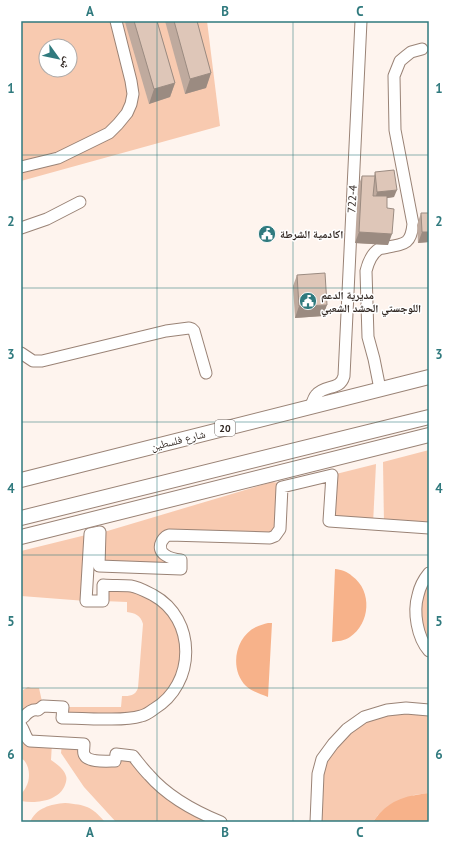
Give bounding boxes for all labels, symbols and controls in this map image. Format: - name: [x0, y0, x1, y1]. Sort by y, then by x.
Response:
- text: A: [86, 3, 94, 20]
- text: B: [221, 3, 229, 20]
- text: C: [356, 3, 364, 20]
- north arrow: [38, 38, 78, 78]
- text: ش: [56, 54, 75, 72]
- text: 1: [7, 80, 15, 97]
- text: 1: [435, 80, 443, 97]
- street label: 722-4: [344, 185, 360, 213]
- text: 2: [7, 213, 15, 230]
- text: 2: [435, 213, 443, 230]
- public building icon: اكادمية الشرطة: [257, 224, 277, 244]
- place label: اكادمية الشرطة: [280, 227, 343, 241]
- place label: مديرية الدعم اللوجستي الحشد الشعبي: [321, 288, 421, 317]
- public building icon: مديرية الدعم اللوجستي الحشد الشعبي: [298, 291, 318, 311]
- text: 3: [7, 346, 15, 363]
- text: 3: [435, 346, 443, 363]
- road number: 20: [215, 420, 235, 436]
- street label: شارع فلسطين: [149, 426, 207, 454]
- text: 4: [7, 480, 15, 497]
- text: 4: [435, 480, 443, 497]
- text: 5: [7, 613, 15, 630]
- text: 5: [435, 613, 443, 630]
- text: 6: [7, 746, 15, 763]
- text: 6: [435, 746, 443, 763]
- text: A: [86, 824, 94, 841]
- text: B: [221, 824, 229, 841]
- text: C: [356, 824, 364, 841]

